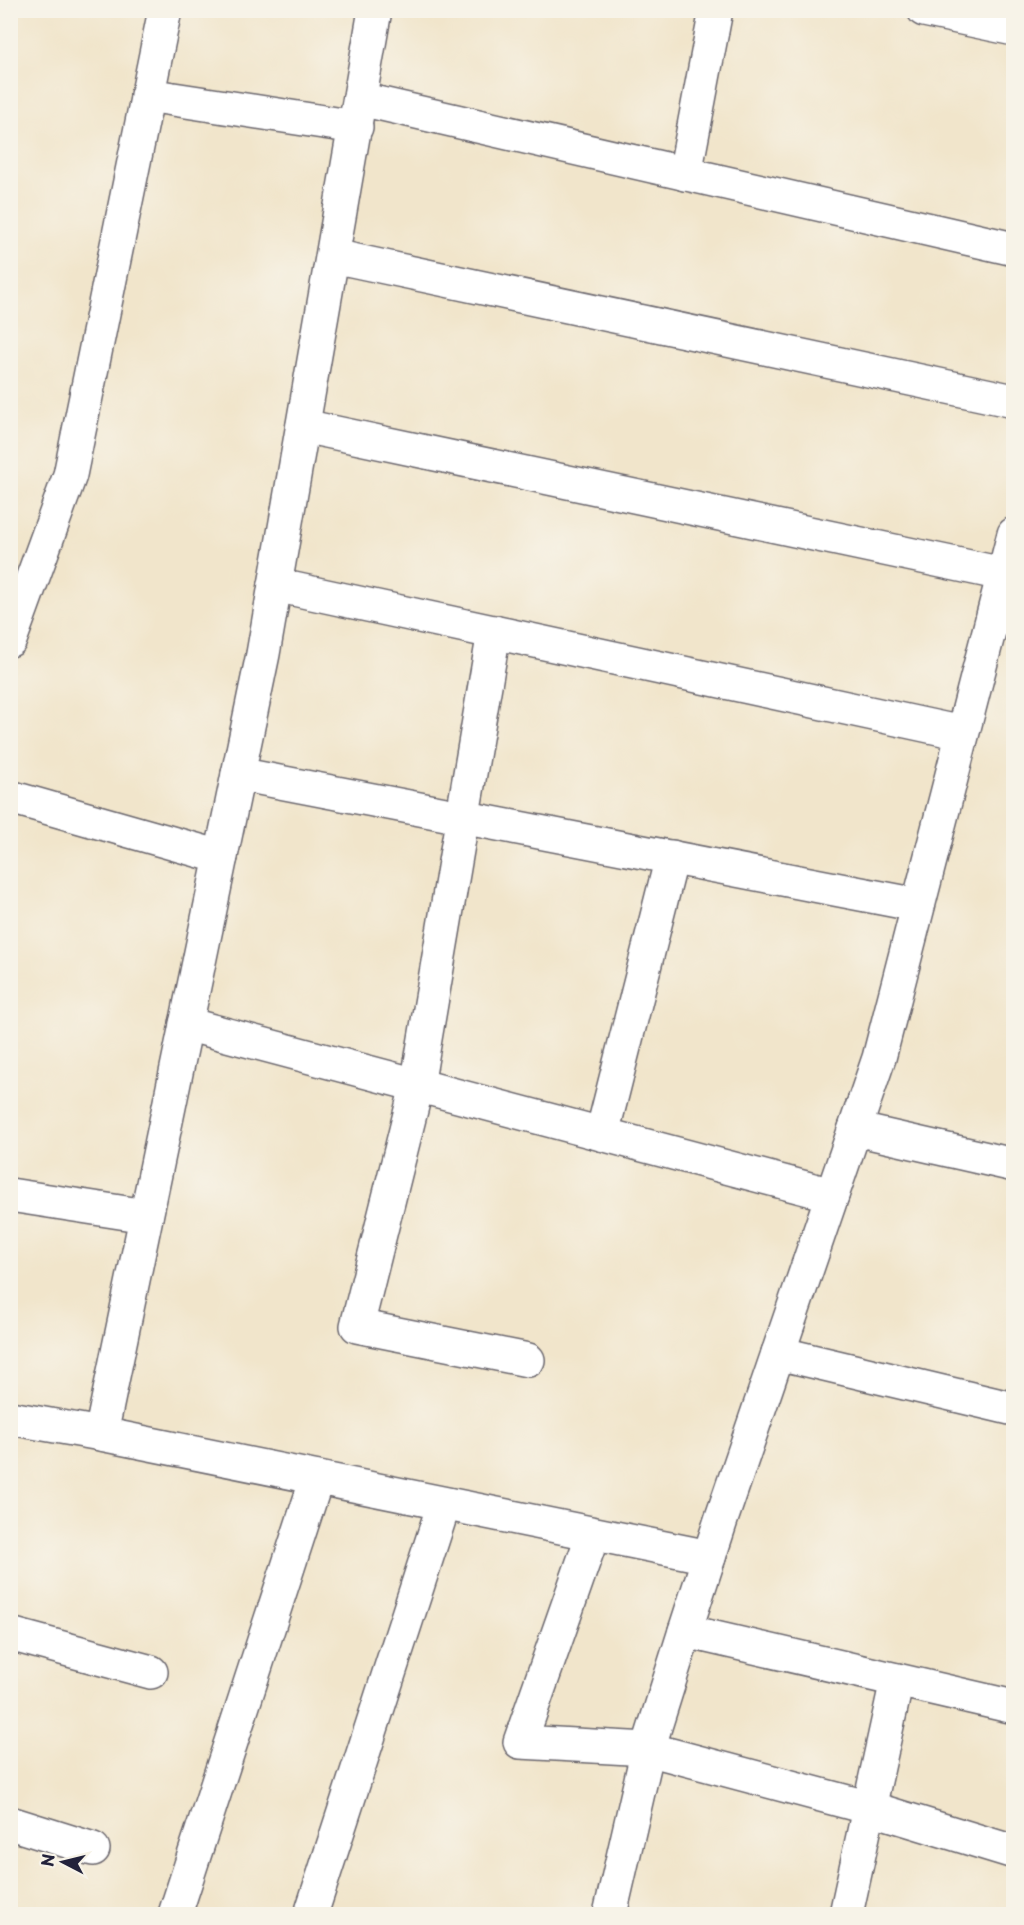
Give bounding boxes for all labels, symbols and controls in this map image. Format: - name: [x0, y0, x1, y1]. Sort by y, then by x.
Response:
- north arrow: [33, 1832, 93, 1892]
- text: N: [34, 1852, 60, 1868]

